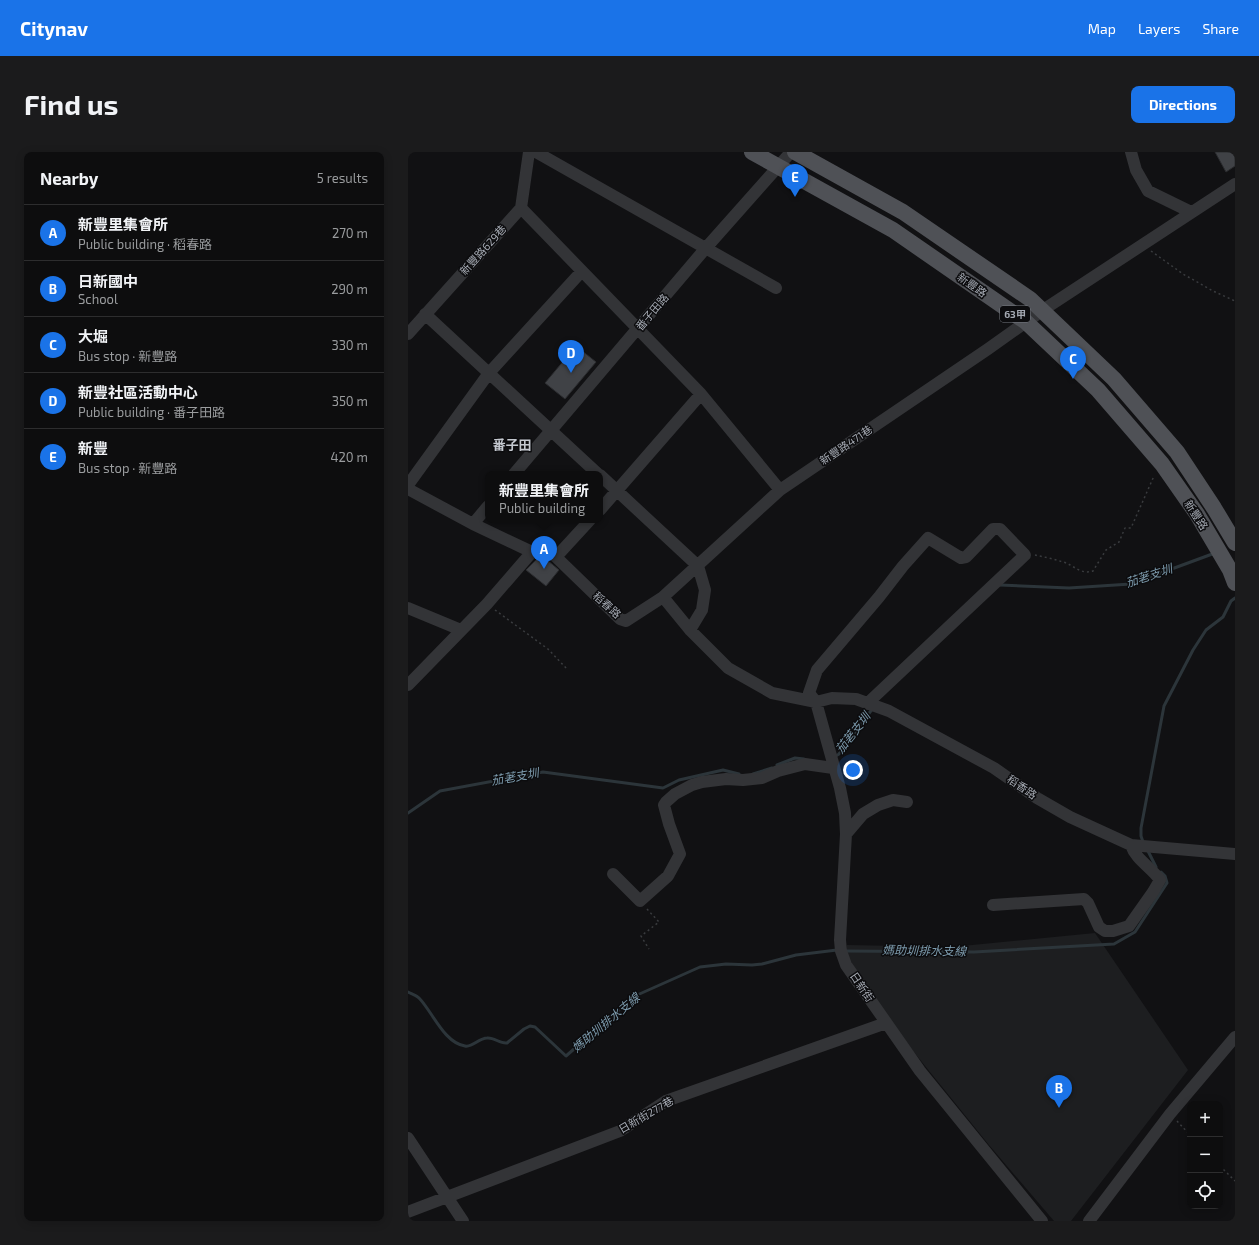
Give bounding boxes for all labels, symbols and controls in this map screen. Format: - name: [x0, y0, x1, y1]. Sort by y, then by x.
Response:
- text: Citynav: [20, 17, 88, 40]
- text: Map: [1088, 20, 1116, 37]
- text: Layers: [1138, 20, 1180, 37]
- text: Share: [1202, 20, 1239, 37]
- button: Directions: [1131, 86, 1235, 123]
- text: Find us: [24, 87, 118, 121]
- pin: E: [782, 164, 808, 197]
- text: Nearby: [40, 168, 98, 188]
- text: 5 results: [317, 170, 368, 186]
- text: 新豐里集會所: [78, 215, 168, 233]
- street label: 新豐路629巷: [457, 222, 508, 277]
- text: A: [49, 225, 57, 241]
- text: 270 m: [332, 225, 368, 241]
- text: Public building · 稻春路: [78, 236, 212, 252]
- street label: 新豐路: [955, 270, 990, 299]
- text: 日新國中: [78, 272, 138, 290]
- text: B: [49, 281, 57, 297]
- text: 290 m: [331, 281, 368, 297]
- text: School: [78, 291, 118, 307]
- street label: 番子田路: [632, 291, 671, 333]
- road number: 63甲: [1000, 306, 1030, 322]
- text: 大堀: [78, 327, 108, 345]
- text: C: [49, 337, 57, 353]
- text: 330 m: [331, 337, 368, 353]
- pin: D: [558, 340, 584, 373]
- pin: C: [1060, 346, 1086, 379]
- text: Bus stop · 新豐路: [78, 348, 177, 364]
- text: 新豐社區活動中心: [78, 383, 198, 401]
- text: D: [49, 393, 57, 409]
- text: 350 m: [332, 393, 368, 409]
- text: Public building · 番子田路: [78, 404, 225, 420]
- street label: 新豐路471巷: [817, 422, 875, 467]
- district label: 番子田: [492, 437, 532, 453]
- text: 新豐: [78, 439, 108, 457]
- text: E: [49, 449, 57, 465]
- text: 420 m: [331, 449, 368, 465]
- text: Bus stop · 新豐路: [78, 460, 177, 476]
- popup: [485, 471, 603, 523]
- text: 新豐里集會所: [499, 481, 589, 499]
- street label: 新豐路: [1182, 497, 1211, 532]
- text: Public building: [499, 500, 585, 516]
- pin: A: [531, 536, 557, 569]
- water label: 茄荖支圳: [1124, 560, 1176, 589]
- street label: 稻春路: [591, 589, 624, 620]
- water label: 茄荖支圳: [832, 708, 874, 756]
- your location: [843, 760, 863, 780]
- water label: 茄荖支圳: [490, 765, 542, 787]
- street label: 稻香路: [1005, 772, 1040, 801]
- water label: 媽助圳排水支線: [882, 942, 968, 958]
- street label: 日新街: [848, 969, 877, 1004]
- water label: 媽助圳排水支線: [569, 989, 644, 1055]
- pin: B: [1046, 1075, 1072, 1108]
- street label: 日新街277巷: [616, 1094, 676, 1136]
- map controls: [1187, 1101, 1223, 1209]
- button: +: [1187, 1101, 1223, 1137]
- button: −: [1187, 1137, 1223, 1173]
- button: locate: [1187, 1173, 1223, 1209]

